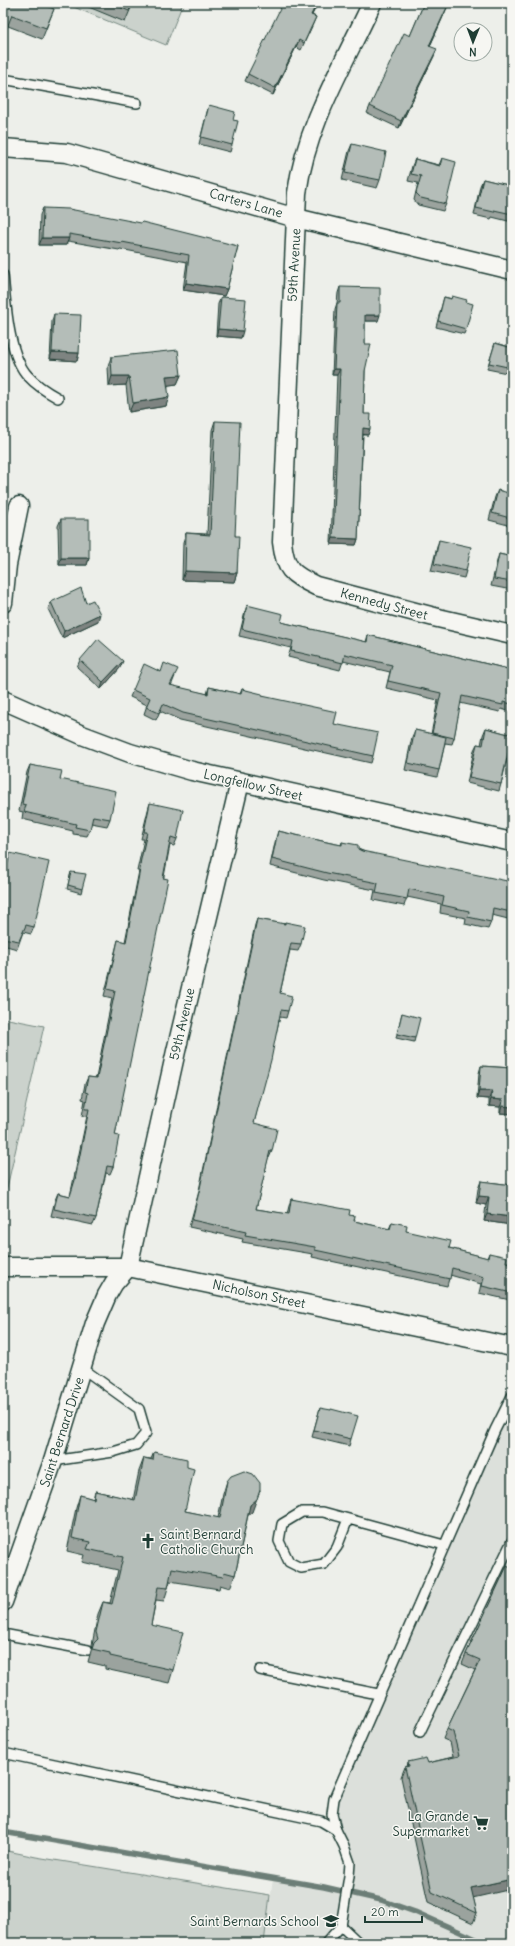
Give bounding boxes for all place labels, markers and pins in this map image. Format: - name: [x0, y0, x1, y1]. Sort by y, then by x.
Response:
- place label: Saint Bernard Catholic Church: [160, 1526, 254, 1558]
- church icon: Saint Bernard Catholic Church: [139, 1532, 157, 1550]
- place label: La Grande Supermarket: [392, 1808, 470, 1840]
- supermarket icon: La Grande Supermarket: [472, 1814, 490, 1832]
- school or university icon: Saint Bernards School: [322, 1912, 340, 1930]
- place label: Saint Bernards School: [190, 1913, 319, 1930]

